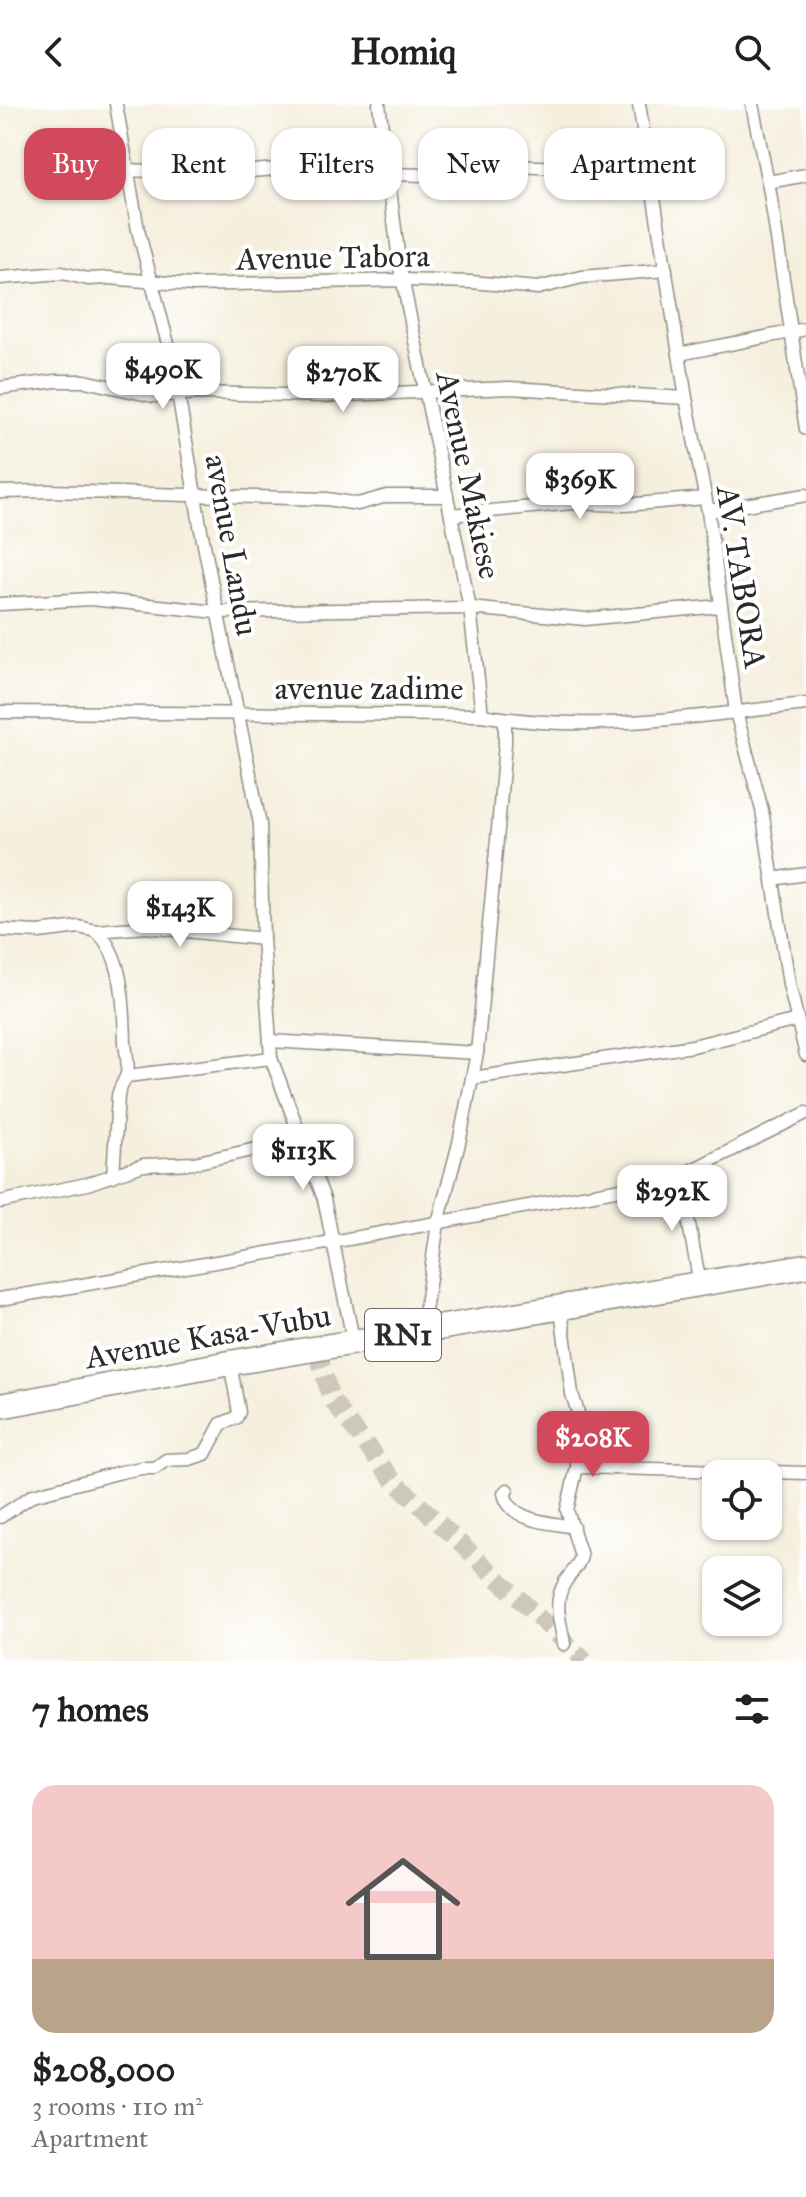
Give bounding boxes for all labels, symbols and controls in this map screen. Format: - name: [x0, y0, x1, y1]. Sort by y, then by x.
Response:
- icon: back: [32, 30, 76, 74]
- text: Homiq: [350, 30, 456, 74]
- icon: search: [730, 30, 774, 74]
- chip: Buy: [24, 128, 126, 200]
- chip: Rent: [142, 128, 255, 200]
- chip: Filters: [271, 128, 402, 200]
- chip: New: [418, 128, 528, 200]
- chip: Apartment: [544, 128, 725, 200]
- street label: Avenue Tabora: [234, 236, 431, 279]
- pin: $490K: [107, 343, 219, 411]
- pin: $270K: [287, 346, 399, 414]
- text: $490K: [124, 353, 202, 385]
- text: $270K: [305, 356, 381, 388]
- street label: Avenue Makiese: [427, 366, 510, 583]
- street label: avenue Landu: [196, 451, 267, 639]
- pin: $369K: [524, 453, 636, 521]
- text: $369K: [544, 463, 616, 495]
- street label: AV. TABORA: [707, 481, 775, 672]
- street label: avenue zadime: [274, 669, 464, 708]
- pin: $143K: [124, 881, 236, 949]
- text: $143K: [145, 891, 215, 923]
- pin: $113K: [247, 1124, 359, 1192]
- text: $113K: [271, 1134, 336, 1166]
- pin: $292K: [616, 1165, 728, 1233]
- text: $292K: [635, 1175, 709, 1207]
- street label: Avenue Kasa-Vubu: [80, 1296, 334, 1378]
- road number: RN1: [365, 1309, 441, 1361]
- pin: $208K: [537, 1411, 649, 1479]
- text: $208K: [555, 1421, 631, 1453]
- map controls: [702, 1460, 782, 1636]
- button: locate: [702, 1460, 782, 1540]
- button: layers: [702, 1556, 782, 1636]
- icon: filters: [730, 1687, 774, 1731]
- text: 7 homes: [32, 1689, 149, 1730]
- icon: home: [331, 1837, 475, 1981]
- text: $208,000: [32, 2049, 175, 2090]
- text: 3 rooms · 110 m²: [32, 2090, 203, 2122]
- text: Apartment: [32, 2122, 148, 2154]

